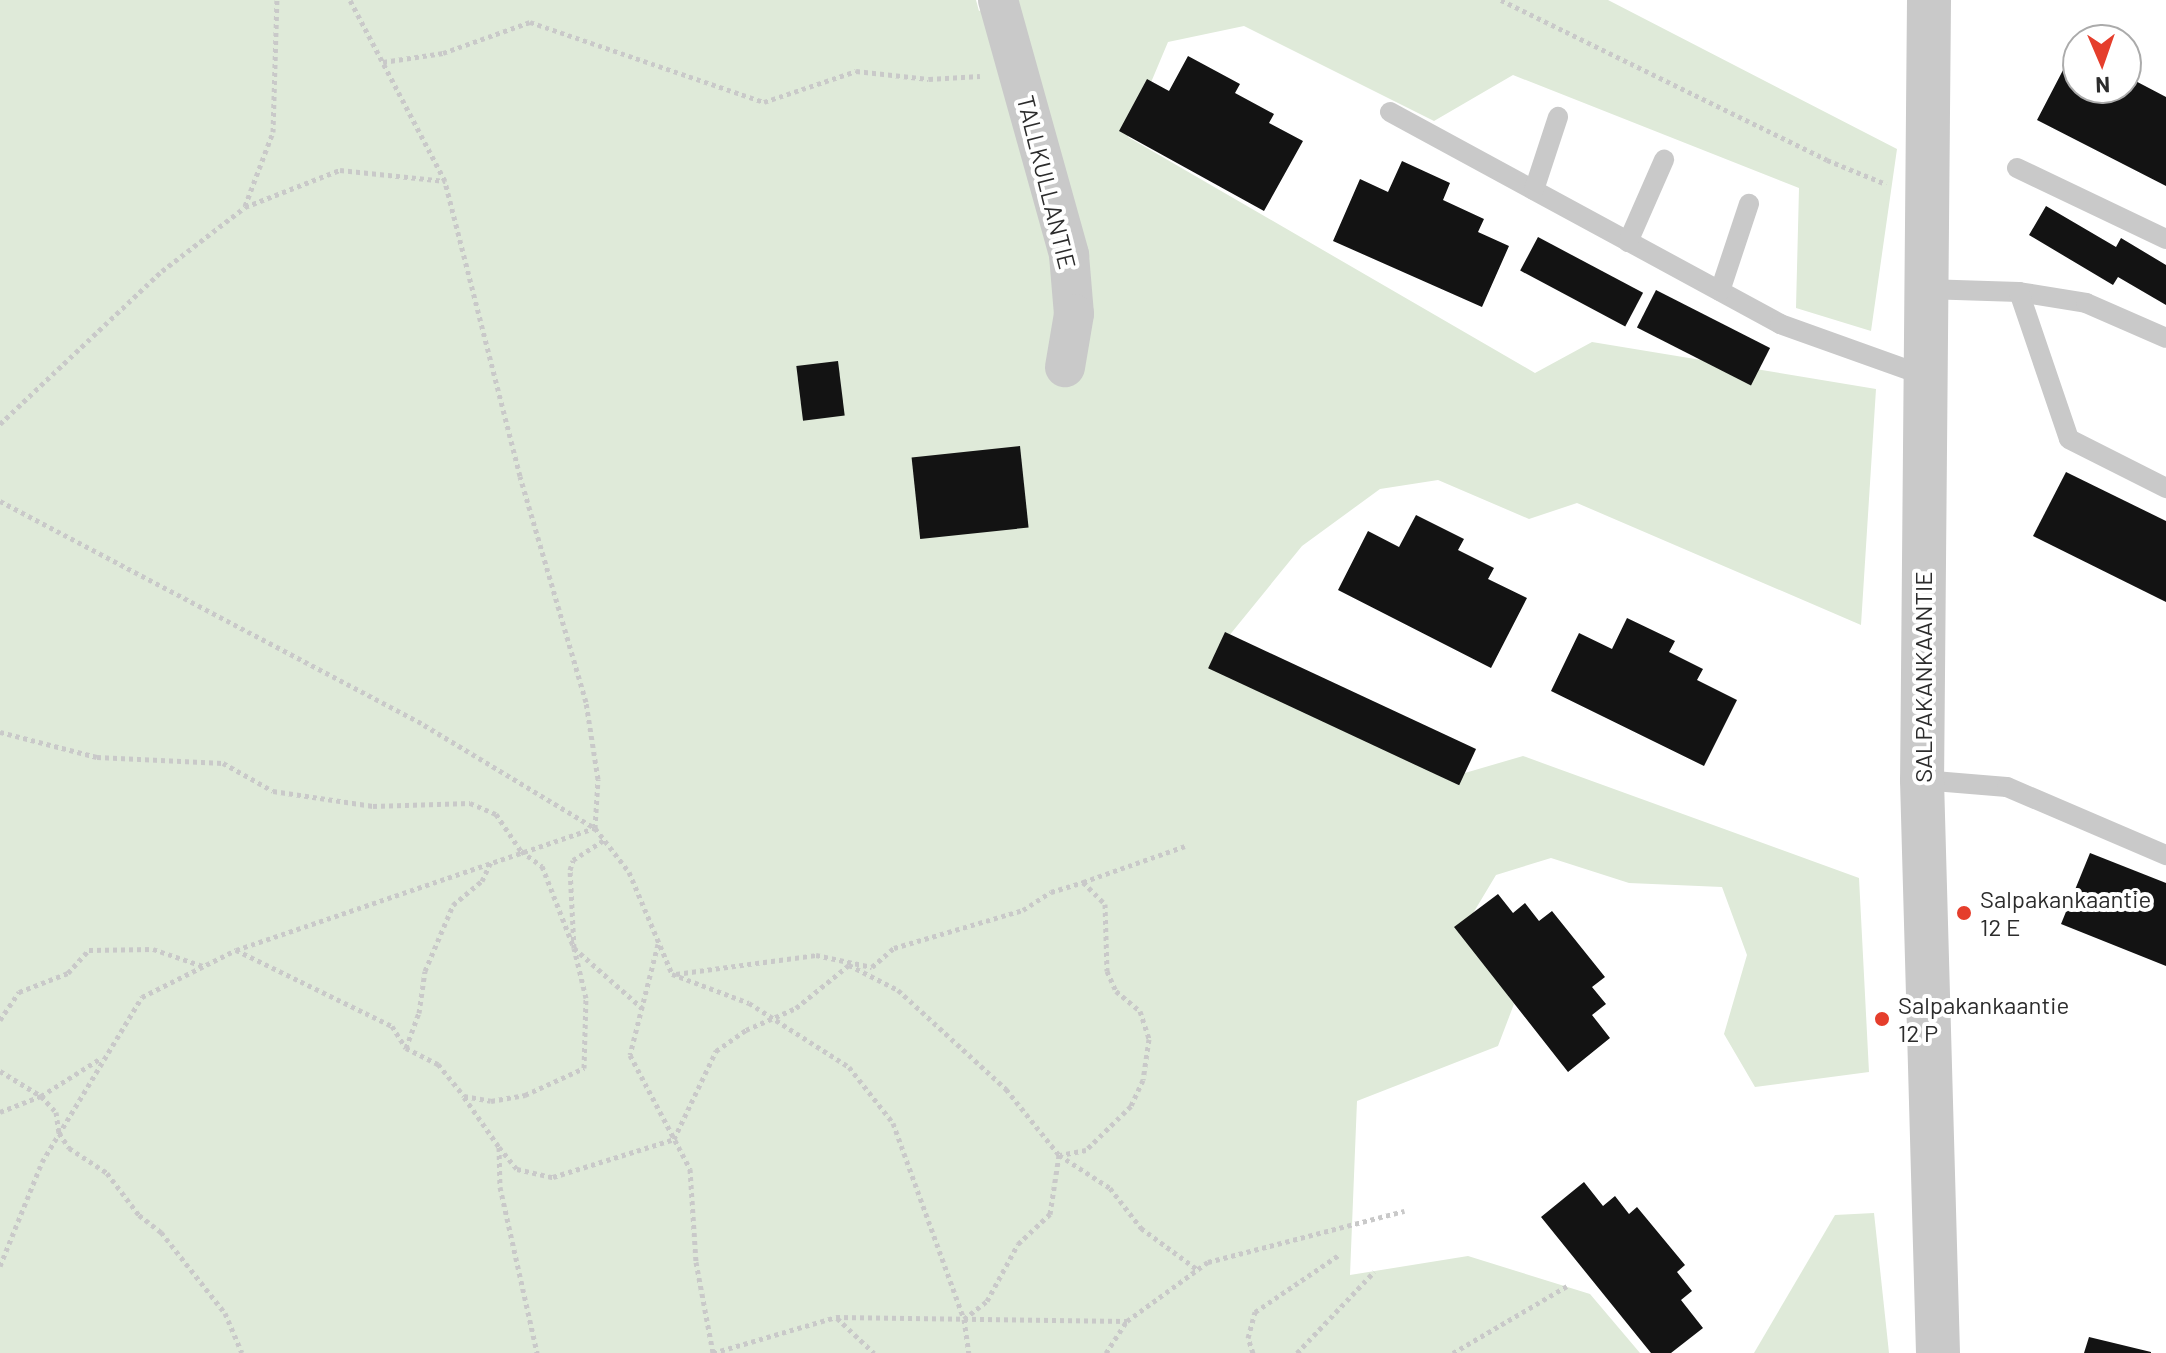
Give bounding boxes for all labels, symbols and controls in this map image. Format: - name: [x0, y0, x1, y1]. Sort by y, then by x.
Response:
- north arrow: [2062, 24, 2142, 104]
- text: N: [2095, 73, 2111, 99]
- street label: TALLKULLANTIE: [1012, 92, 1082, 272]
- street label: SALPAKANKAANTIE: [1909, 571, 1937, 783]
- place label: Salpakankaantie 12 E: [1980, 885, 2151, 941]
- marker: Salpakankaantie 12 E: [1955, 904, 1973, 922]
- place label: Salpakankaantie 12 P: [1898, 991, 2069, 1047]
- marker: Salpakankaantie 12 P: [1873, 1010, 1891, 1028]

